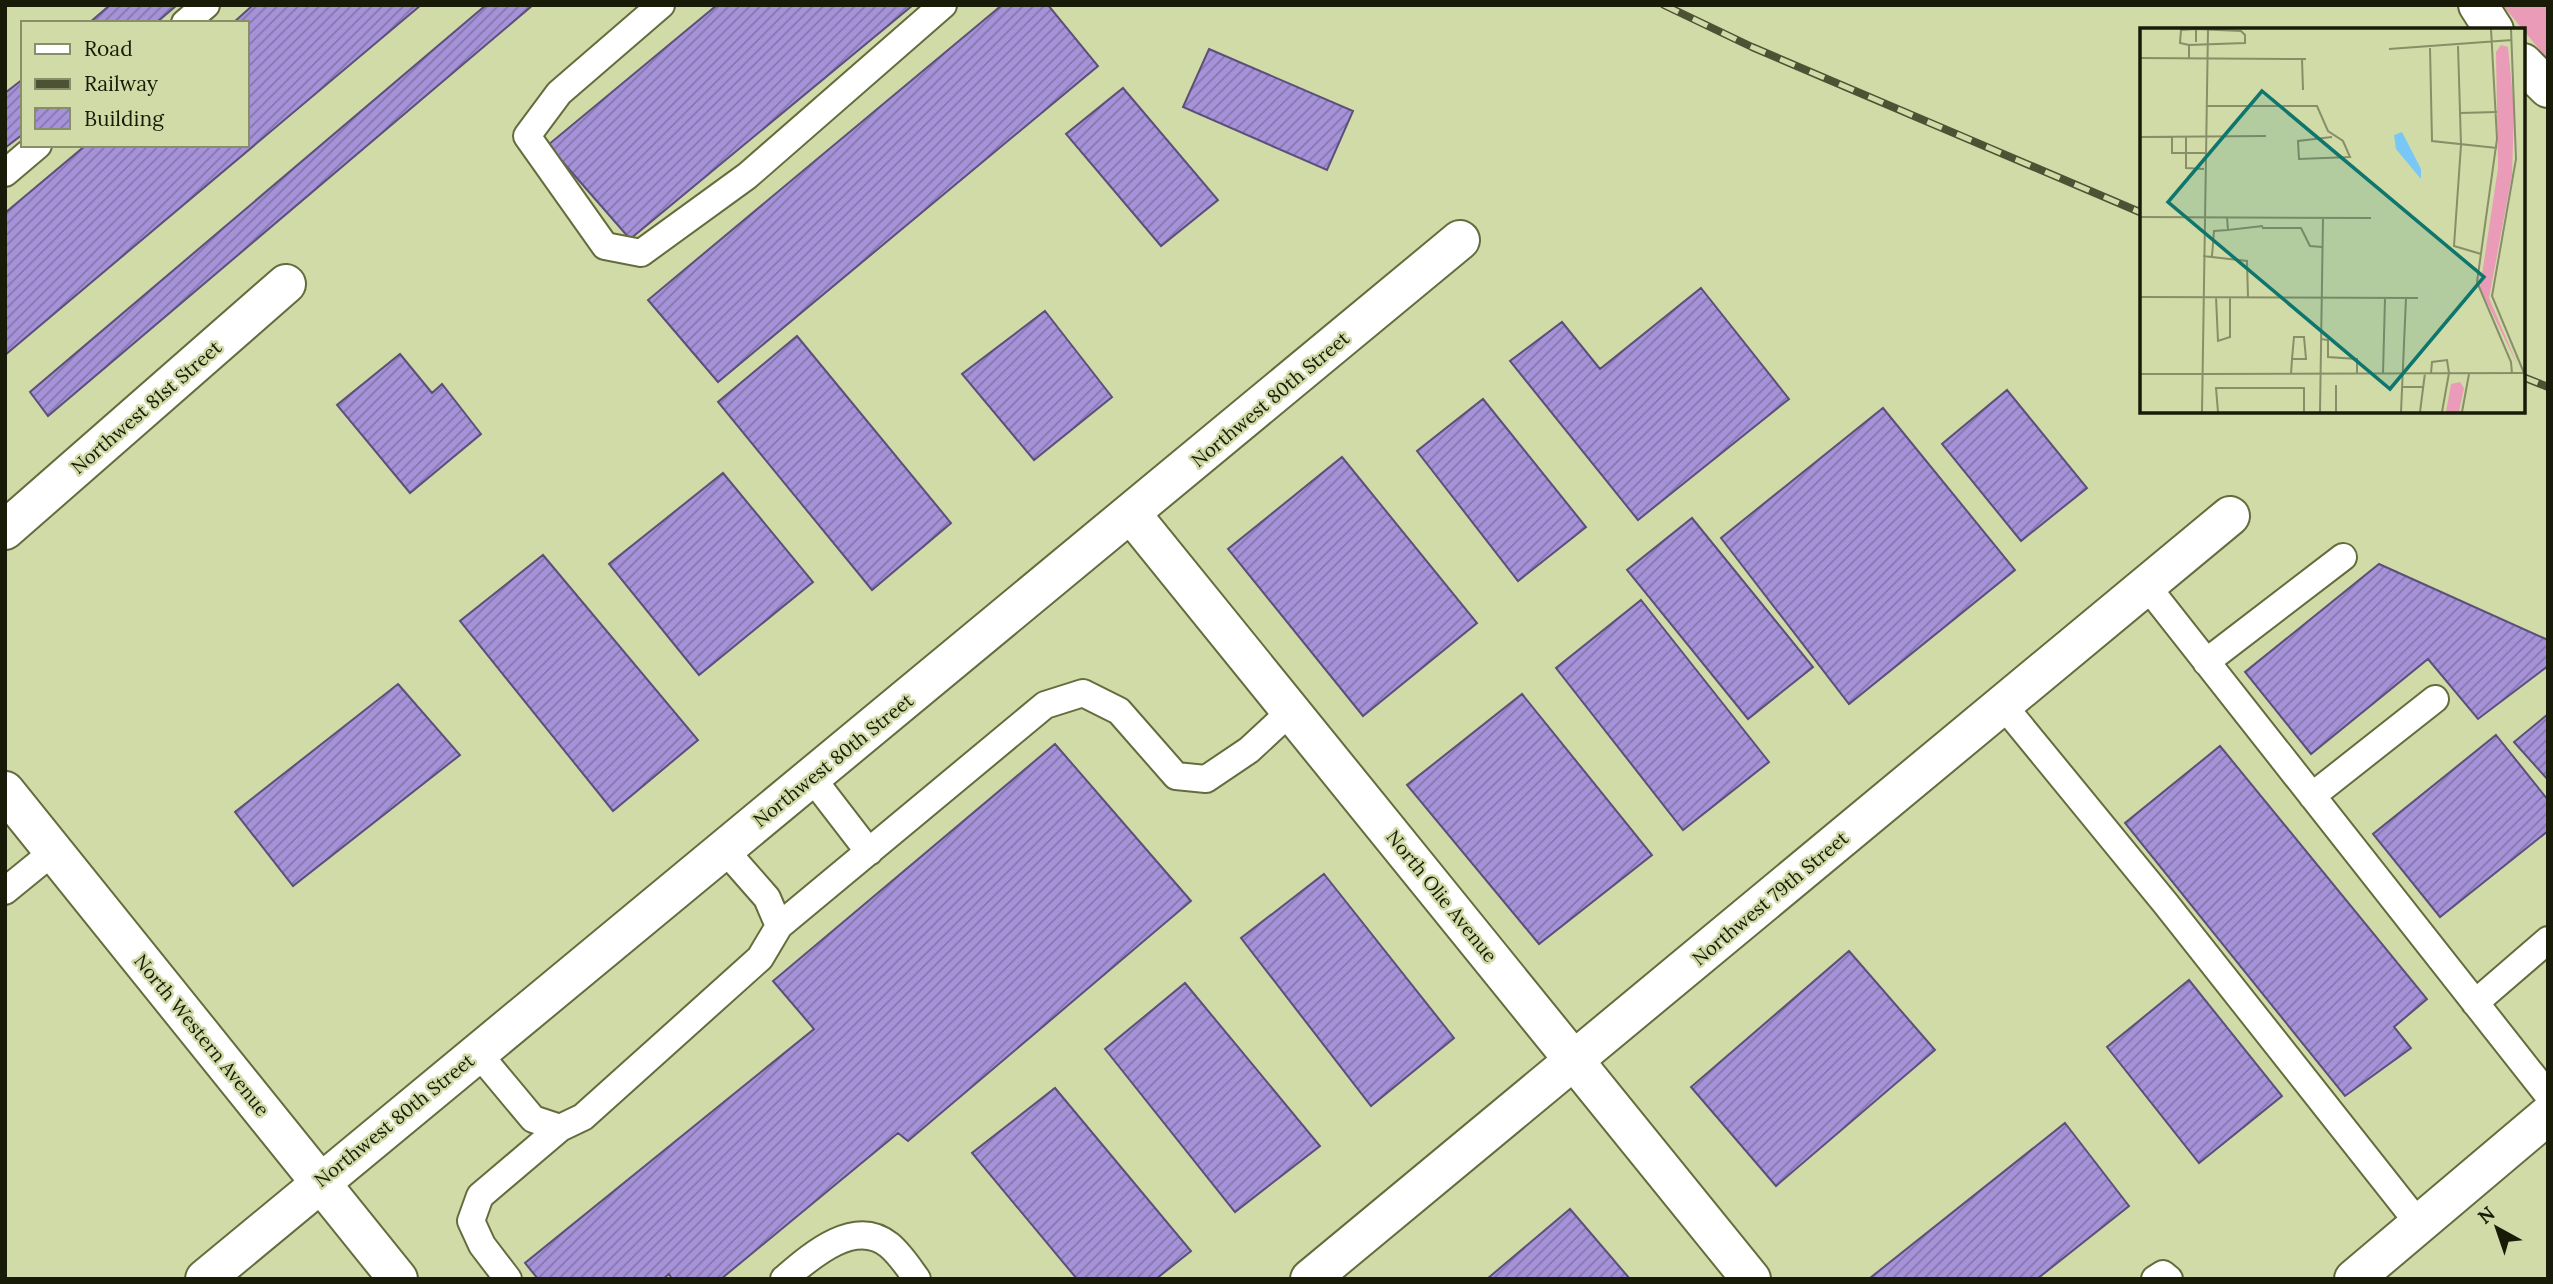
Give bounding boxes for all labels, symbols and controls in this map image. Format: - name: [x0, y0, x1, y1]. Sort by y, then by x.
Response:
- legend: [21, 21, 248, 147]
- inset map: [2140, 28, 2525, 413]
- text: Road: [84, 35, 133, 62]
- text: Railway: [84, 70, 158, 97]
- text: Building: [84, 105, 164, 132]
- street label: Northwest 80th Street: [1186, 325, 1354, 472]
- street label: Northwest 81st Street: [66, 335, 227, 479]
- street label: Northwest 80th Street: [748, 688, 918, 832]
- street label: North Olie Avenue: [1381, 825, 1503, 967]
- street label: Northwest 79th Street: [1687, 825, 1853, 970]
- street label: North Western Avenue: [129, 949, 275, 1121]
- street label: Northwest 80th Street: [309, 1048, 479, 1192]
- north arrow: [2462, 1193, 2532, 1263]
- text: N: [2473, 1201, 2500, 1229]

